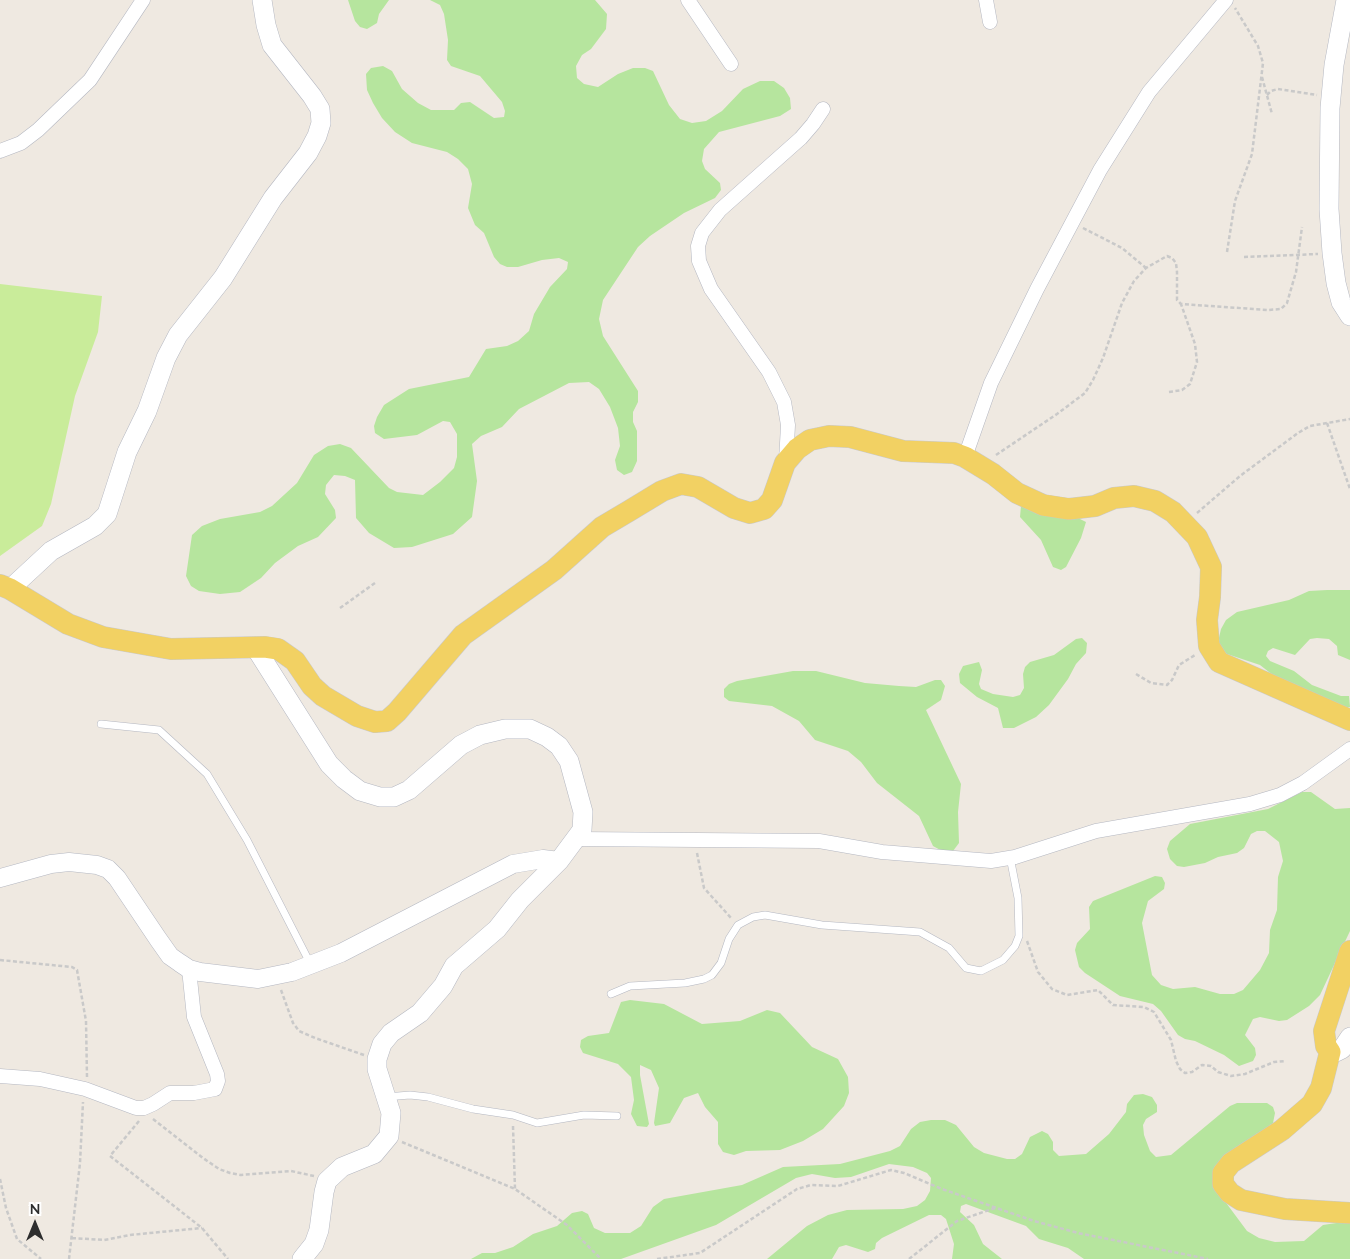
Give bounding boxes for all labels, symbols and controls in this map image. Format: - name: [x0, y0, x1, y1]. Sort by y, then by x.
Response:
- north arrow: [10, 1199, 60, 1249]
- text: N: [30, 1200, 40, 1218]

